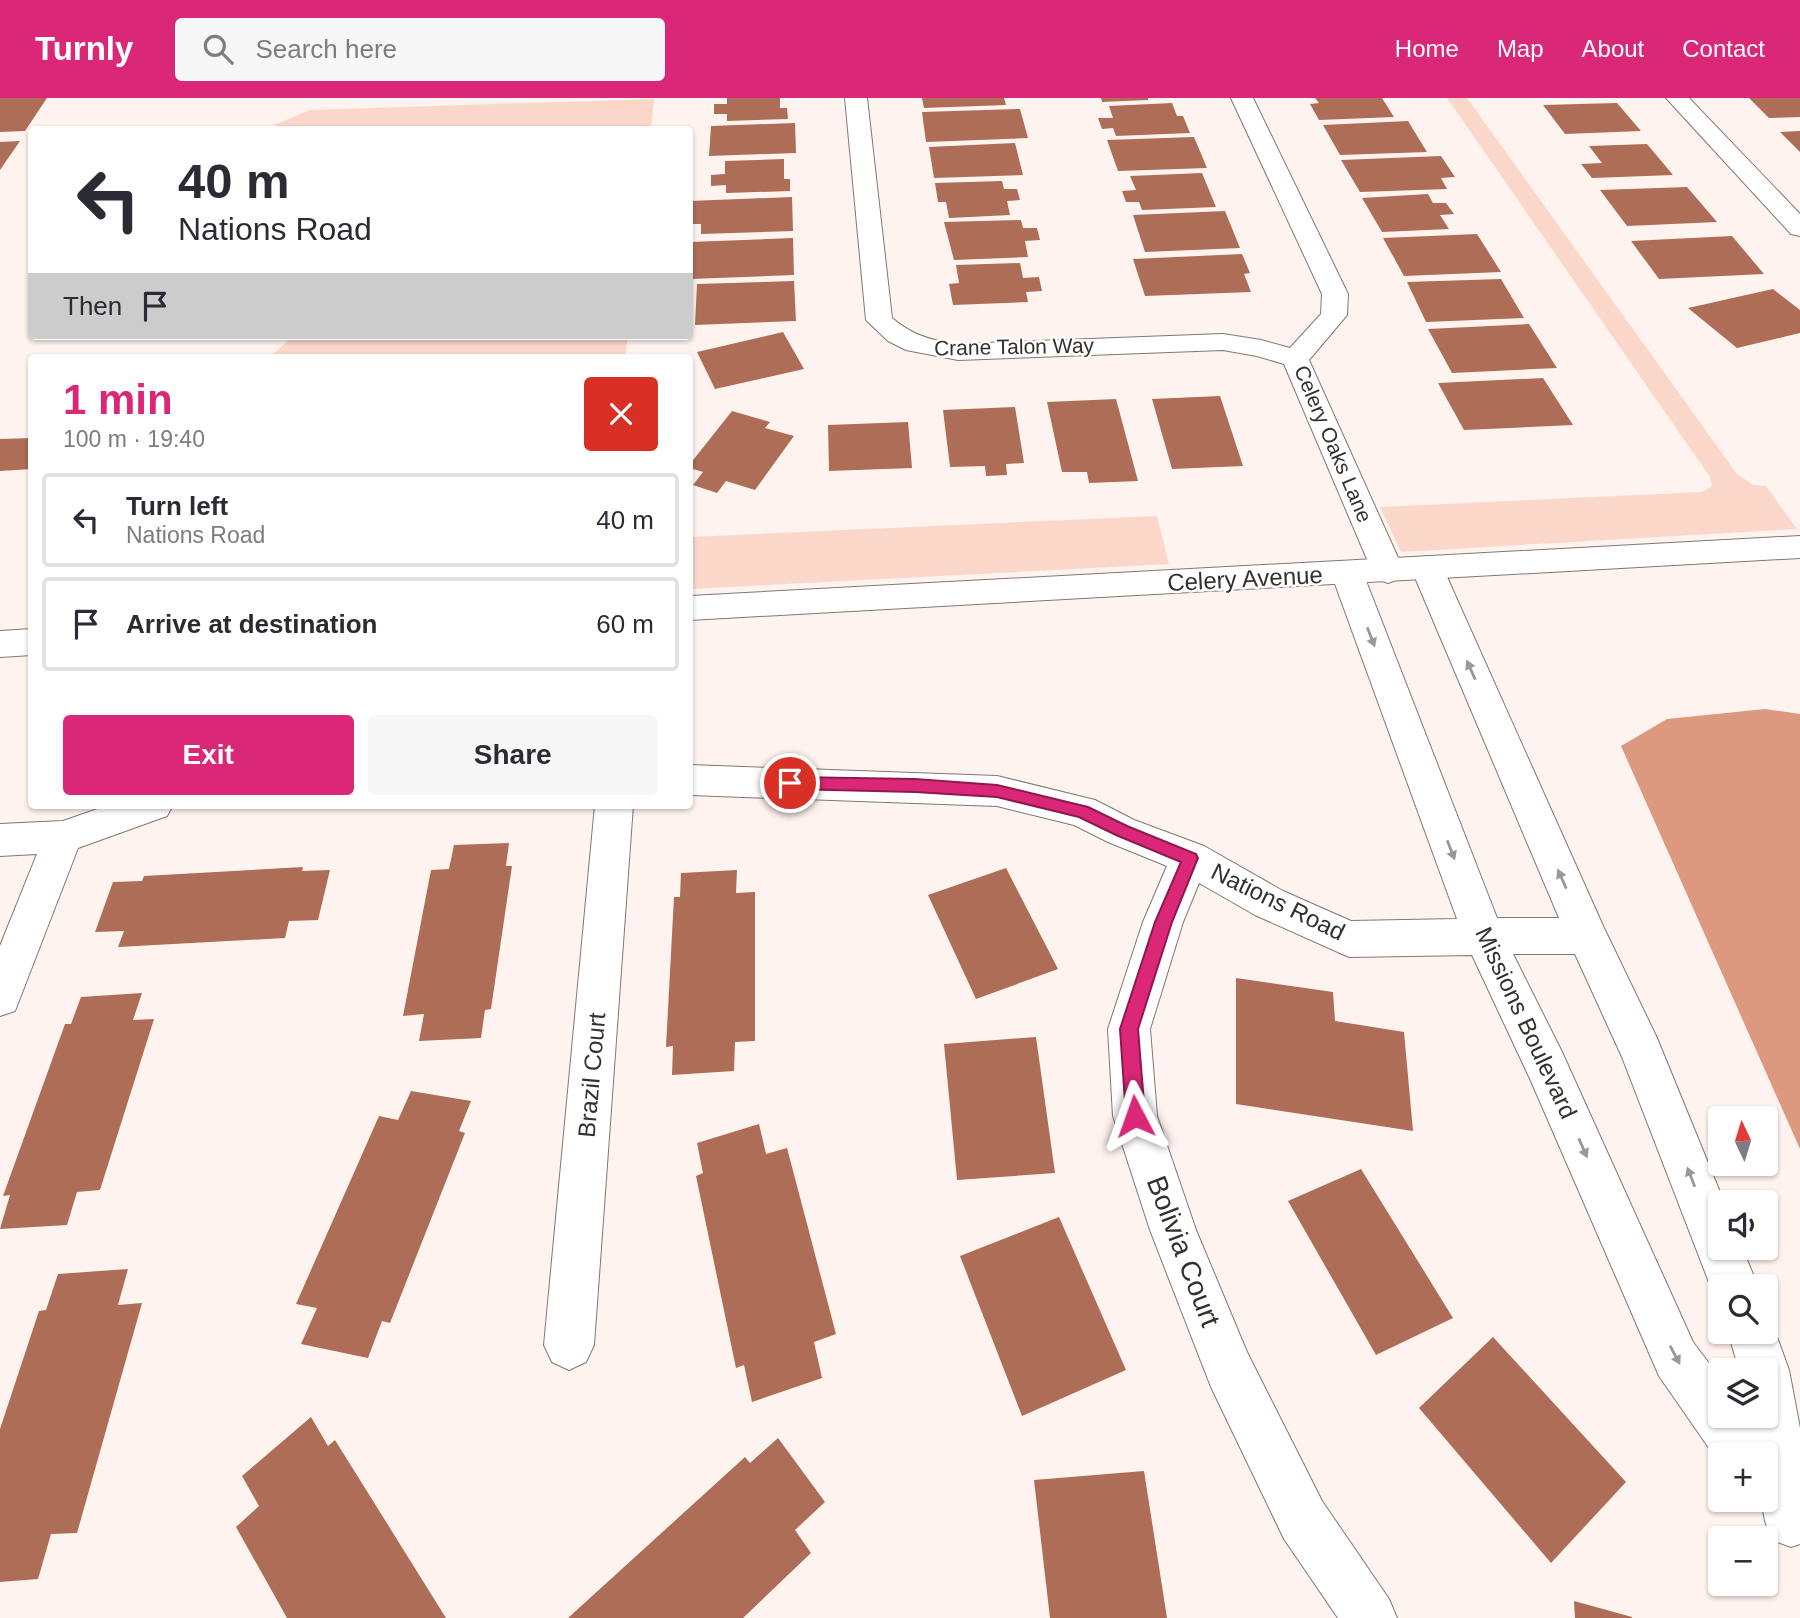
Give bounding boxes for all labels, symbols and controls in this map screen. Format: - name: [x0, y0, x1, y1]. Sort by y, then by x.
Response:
- search box: [175, 18, 665, 81]
- text: Turnly: [35, 30, 133, 67]
- icon: search: [199, 30, 237, 68]
- text: Search here: [255, 34, 397, 64]
- text: Home: [1395, 35, 1459, 62]
- text: Map: [1497, 35, 1544, 62]
- text: About: [1582, 35, 1644, 62]
- text: Contact: [1682, 35, 1765, 62]
- icon: left: [63, 154, 154, 245]
- text: 40 m: [178, 154, 290, 208]
- text: Nations Road: [178, 211, 372, 247]
- icon: arrive: [136, 287, 174, 325]
- text: Then: [63, 291, 122, 321]
- street label: Crane Talon Way: [934, 334, 1095, 359]
- street label: Celery Oaks Lane: [1290, 362, 1377, 526]
- text: 1 min: [63, 376, 173, 423]
- button: close: [584, 377, 658, 451]
- text: 100 m · 19:40: [63, 426, 205, 452]
- text: Turn left: [126, 491, 228, 521]
- icon: left: [67, 501, 105, 539]
- text: 40 m: [596, 505, 654, 535]
- text: Nations Road: [126, 522, 265, 548]
- street label: Celery Avenue: [1167, 561, 1323, 596]
- icon: arrive: [67, 605, 105, 643]
- text: Arrive at destination: [126, 609, 377, 639]
- text: 60 m: [596, 609, 654, 639]
- one-way arrow: [1366, 627, 1377, 648]
- one-way arrow: [1465, 660, 1477, 680]
- button: Exit: [63, 715, 354, 795]
- button: Share: [368, 715, 658, 795]
- pin: [760, 753, 820, 813]
- icon: arrive: [771, 764, 809, 802]
- one-way arrow: [1446, 839, 1457, 860]
- street label: Nations Road: [1207, 858, 1349, 946]
- one-way arrow: [1556, 868, 1567, 889]
- street label: Missions Boulevard: [1470, 923, 1583, 1123]
- street label: Brazil Court: [573, 1011, 610, 1139]
- position arrow: [1098, 1079, 1172, 1153]
- north arrow: [1708, 1106, 1778, 1176]
- map controls: [1708, 1106, 1778, 1596]
- one-way arrow: [1578, 1137, 1589, 1158]
- one-way arrow: [1686, 1166, 1697, 1187]
- street label: Bolivia Court: [1141, 1172, 1227, 1331]
- button: sound: [1708, 1190, 1778, 1260]
- button: search: [1708, 1274, 1778, 1344]
- one-way arrow: [1670, 1345, 1681, 1365]
- button: layers: [1708, 1358, 1778, 1428]
- button: +: [1708, 1442, 1778, 1512]
- button: −: [1708, 1526, 1778, 1596]

